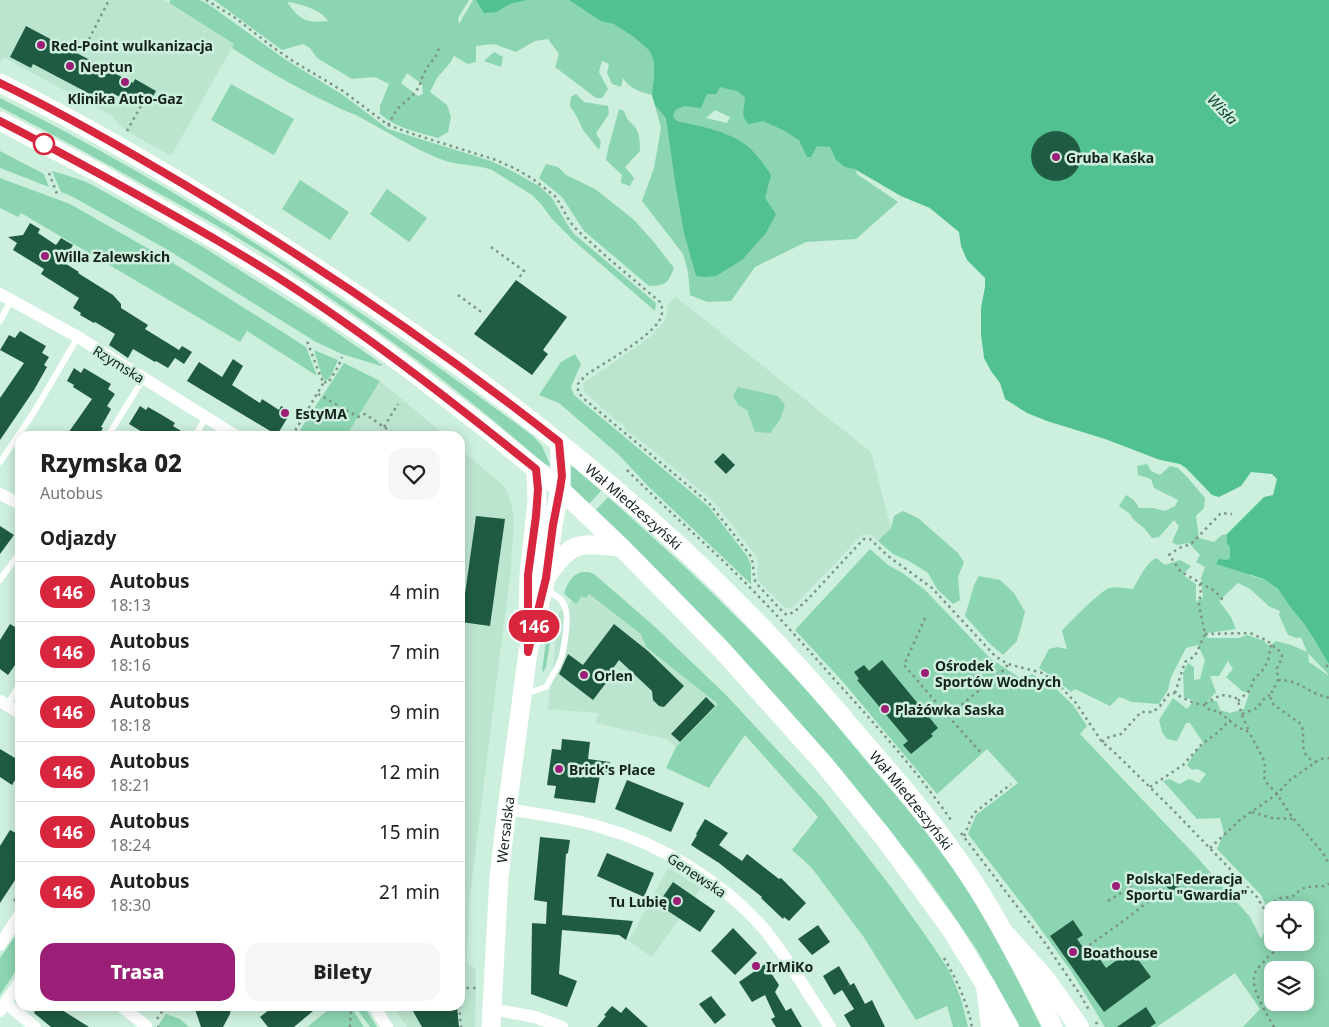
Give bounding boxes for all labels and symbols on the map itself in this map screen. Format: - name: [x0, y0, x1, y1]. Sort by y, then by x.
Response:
- place label: Red-Point wulkanizacja: [51, 36, 213, 55]
- marker: Red-Point wulkanizacja: [35, 39, 47, 51]
- place label: Neptun: [80, 57, 133, 76]
- marker: Neptun: [64, 60, 76, 72]
- marker: Klinika Auto-Gaz: [119, 76, 131, 88]
- place label: Klinika Auto-Gaz: [67, 89, 183, 108]
- water label: Wisła: [1203, 89, 1243, 129]
- unlabelled marker: [33, 133, 55, 155]
- place label: Gruba Kaśka: [1066, 148, 1154, 167]
- marker: Gruba Kaśka: [1050, 151, 1062, 163]
- place label: Willa Zalewskich: [55, 247, 170, 266]
- marker: Willa Zalewskich: [39, 250, 51, 262]
- street label: Rzymska: [90, 341, 148, 387]
- place label: EstyMA: [295, 404, 347, 423]
- marker: EstyMA: [279, 407, 291, 419]
- street label: Wał Miedzeszyński: [582, 459, 686, 553]
- line badge: 146: [505, 610, 563, 642]
- place label: Ośrodek Sportów Wodnych: [935, 656, 1061, 691]
- place label: Orlen: [594, 666, 633, 685]
- marker: Ośrodek Sportów Wodnych: [919, 667, 931, 679]
- marker: Orlen: [578, 669, 590, 681]
- place label: Plażówka Saska: [895, 700, 1005, 719]
- marker: Plażówka Saska: [879, 703, 891, 715]
- street label: Wał Miedzeszyński: [866, 746, 958, 853]
- place label: Brick's Place: [569, 760, 655, 779]
- marker: Brick's Place: [553, 763, 565, 775]
- street label: Wersalska: [491, 795, 518, 864]
- street label: Genewska: [664, 848, 730, 902]
- place label: Polska Federacja Sportu "Gwardia": [1126, 869, 1248, 904]
- marker: Polska Federacja Sportu "Gwardia": [1110, 880, 1122, 892]
- place label: Tu Lubię: [609, 892, 667, 911]
- marker: Tu Lubię: [671, 895, 683, 907]
- place label: Boathouse: [1083, 943, 1158, 962]
- marker: Boathouse: [1067, 946, 1079, 958]
- place label: IrMiKo: [766, 957, 813, 976]
- marker: IrMiKo: [750, 960, 762, 972]

